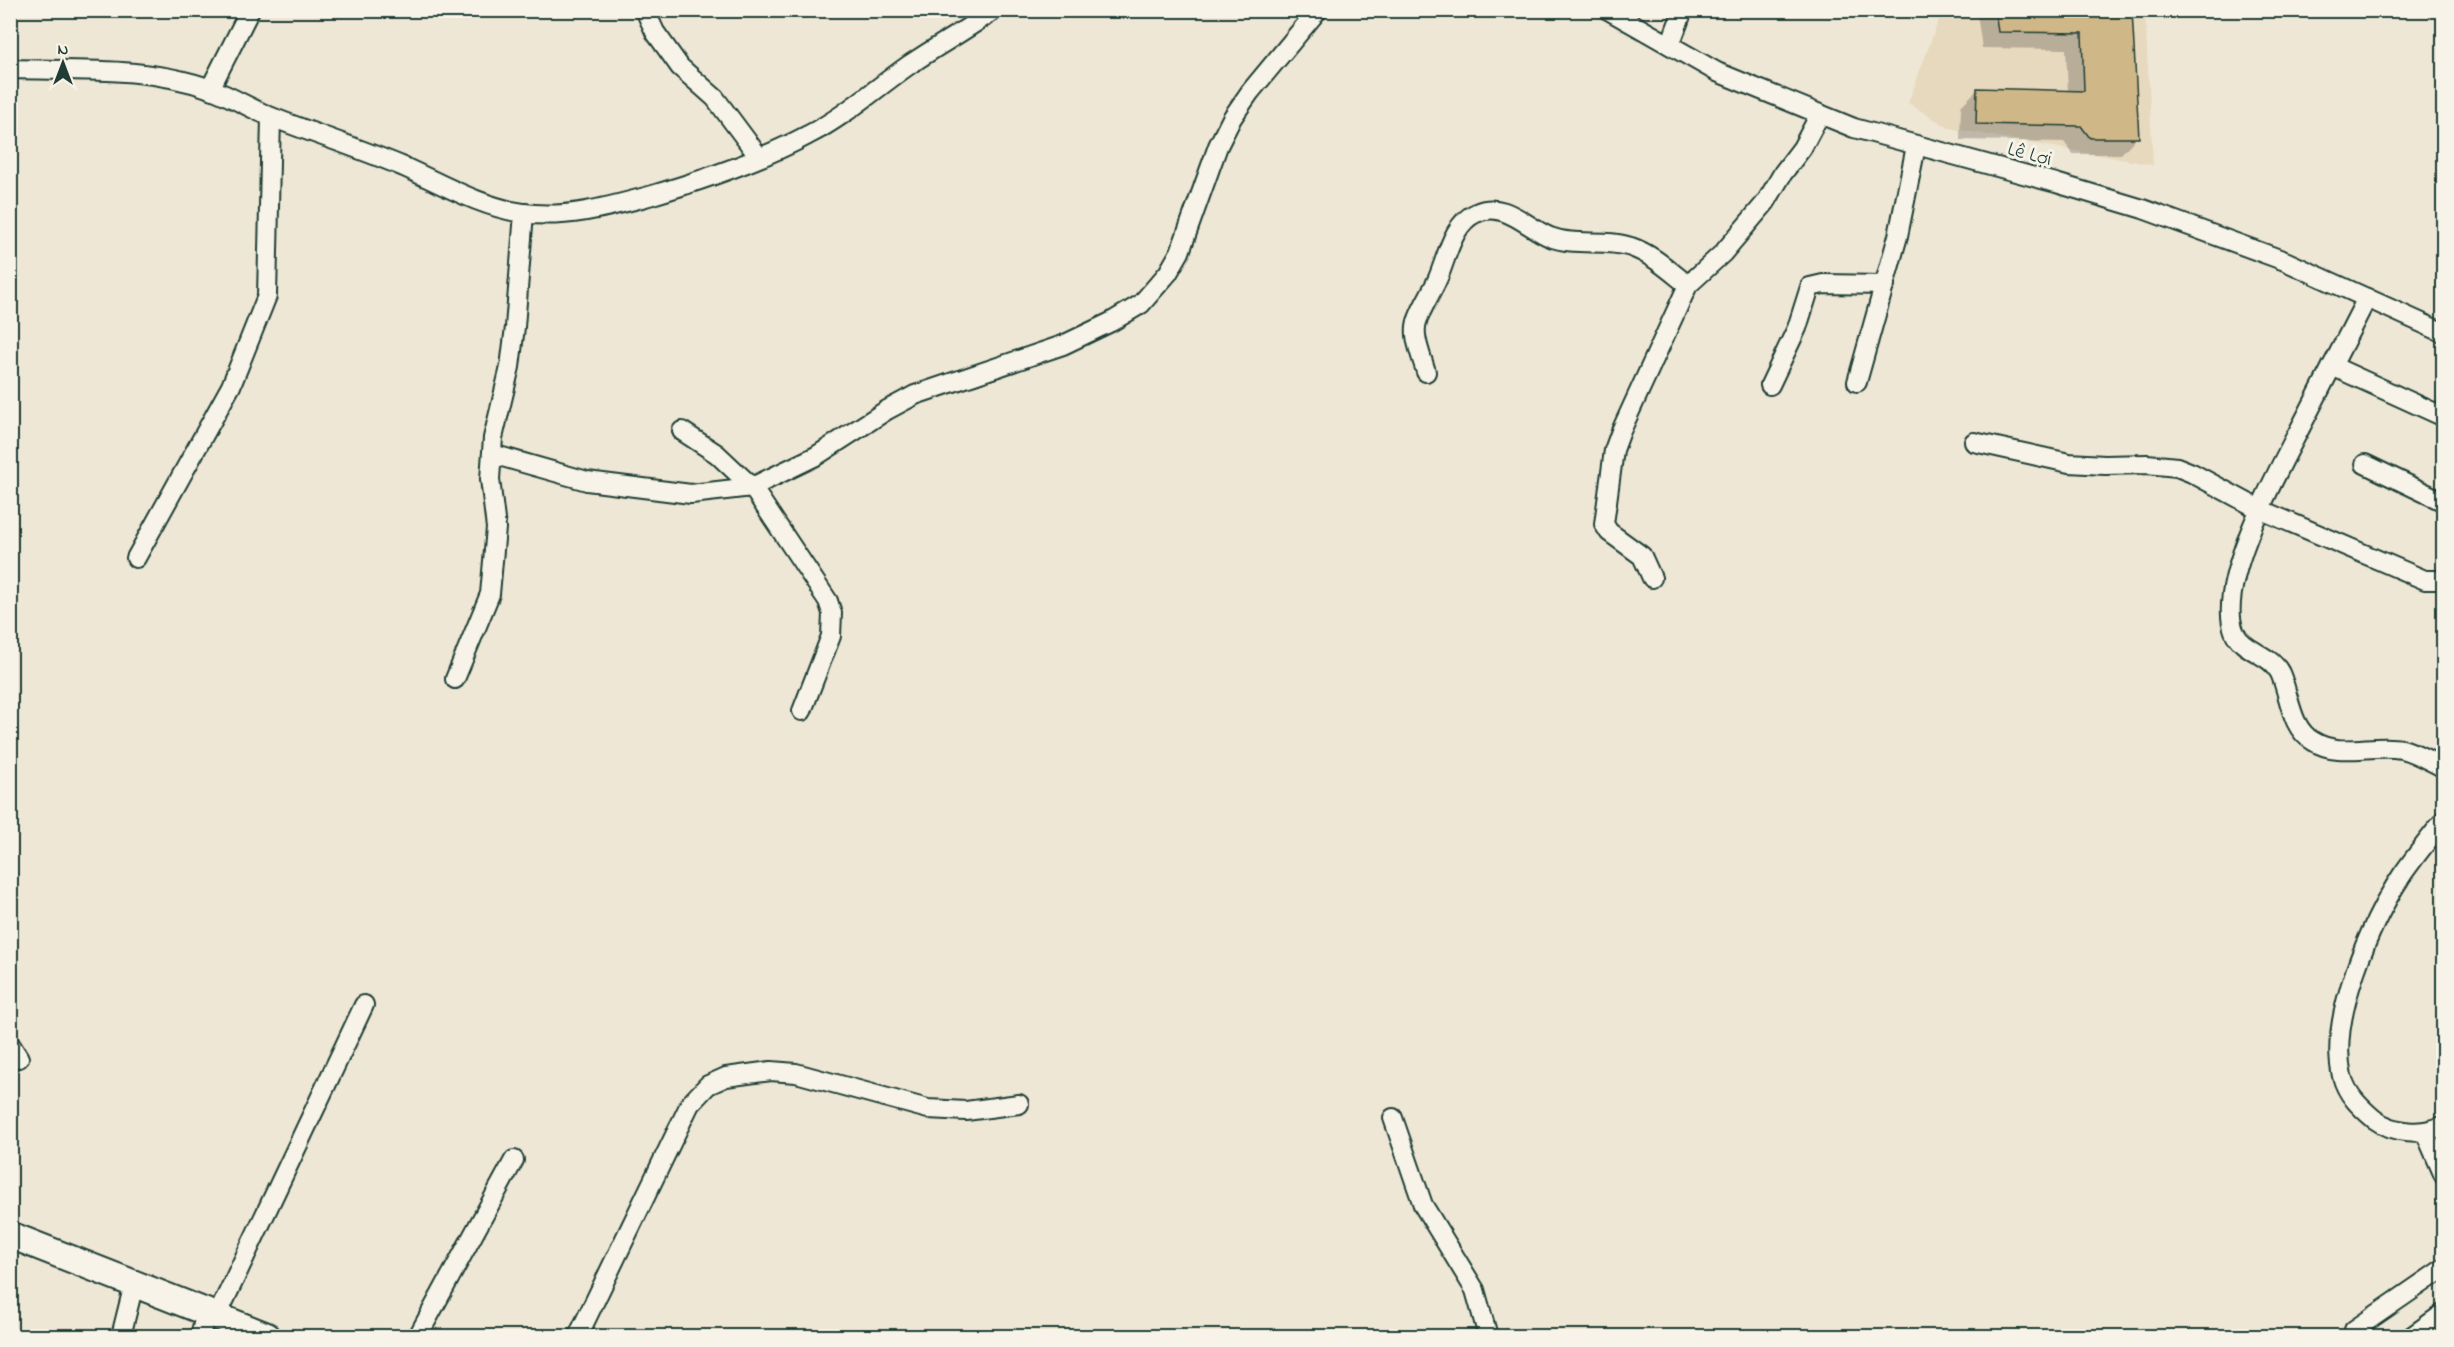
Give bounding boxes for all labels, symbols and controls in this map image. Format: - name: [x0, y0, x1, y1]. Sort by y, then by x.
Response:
- north arrow: [33, 33, 93, 93]
- text: N: [58, 38, 69, 62]
- street label: Lê Lợi: [2004, 135, 2055, 175]

